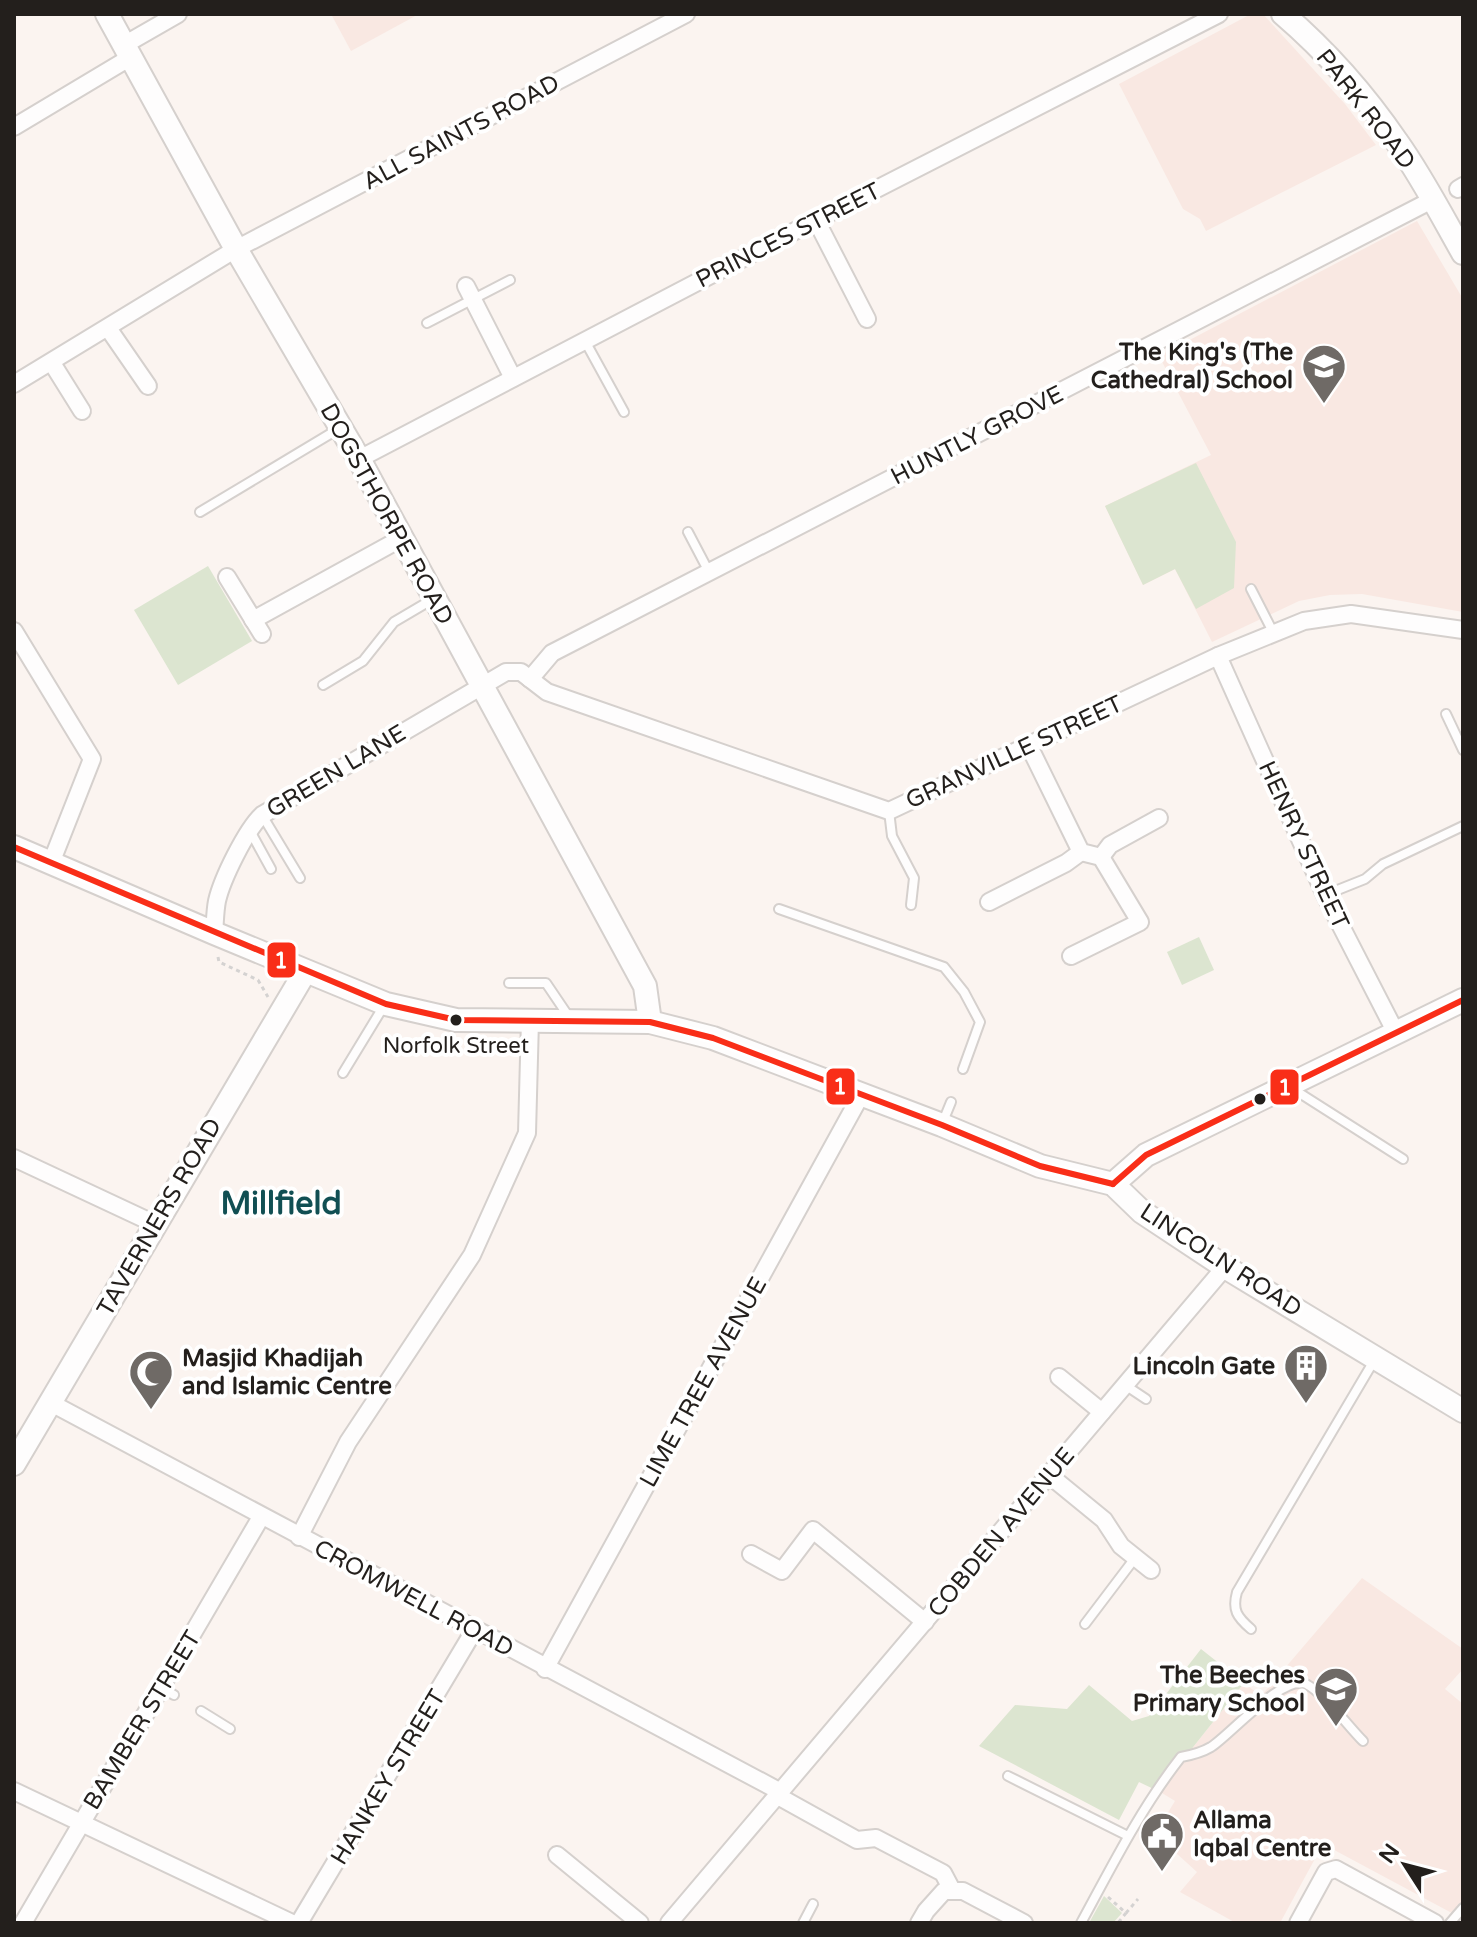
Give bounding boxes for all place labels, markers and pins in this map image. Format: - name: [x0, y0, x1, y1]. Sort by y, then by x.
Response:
- place label: The King's (The Cathedral) School: [1091, 338, 1293, 395]
- school or university icon: The King's (The Cathedral) School: [1300, 342, 1348, 405]
- marker: Norfolk Street: [448, 1012, 464, 1028]
- place label: Norfolk Street: [383, 1033, 529, 1059]
- unlabelled marker: [1252, 1091, 1268, 1107]
- building icon: Lincoln Gate: [1282, 1342, 1330, 1405]
- place label: Masjid Khadijah and Islamic Centre: [182, 1344, 392, 1401]
- mosque icon: Masjid Khadijah and Islamic Centre: [127, 1348, 175, 1411]
- place label: Lincoln Gate: [1133, 1352, 1275, 1381]
- place label: The Beeches Primary School: [1133, 1661, 1305, 1718]
- school or university icon: The Beeches Primary School: [1312, 1665, 1360, 1728]
- place label: Allama Iqbal Centre: [1193, 1806, 1332, 1863]
- public building icon: Allama Iqbal Centre: [1138, 1810, 1186, 1873]

